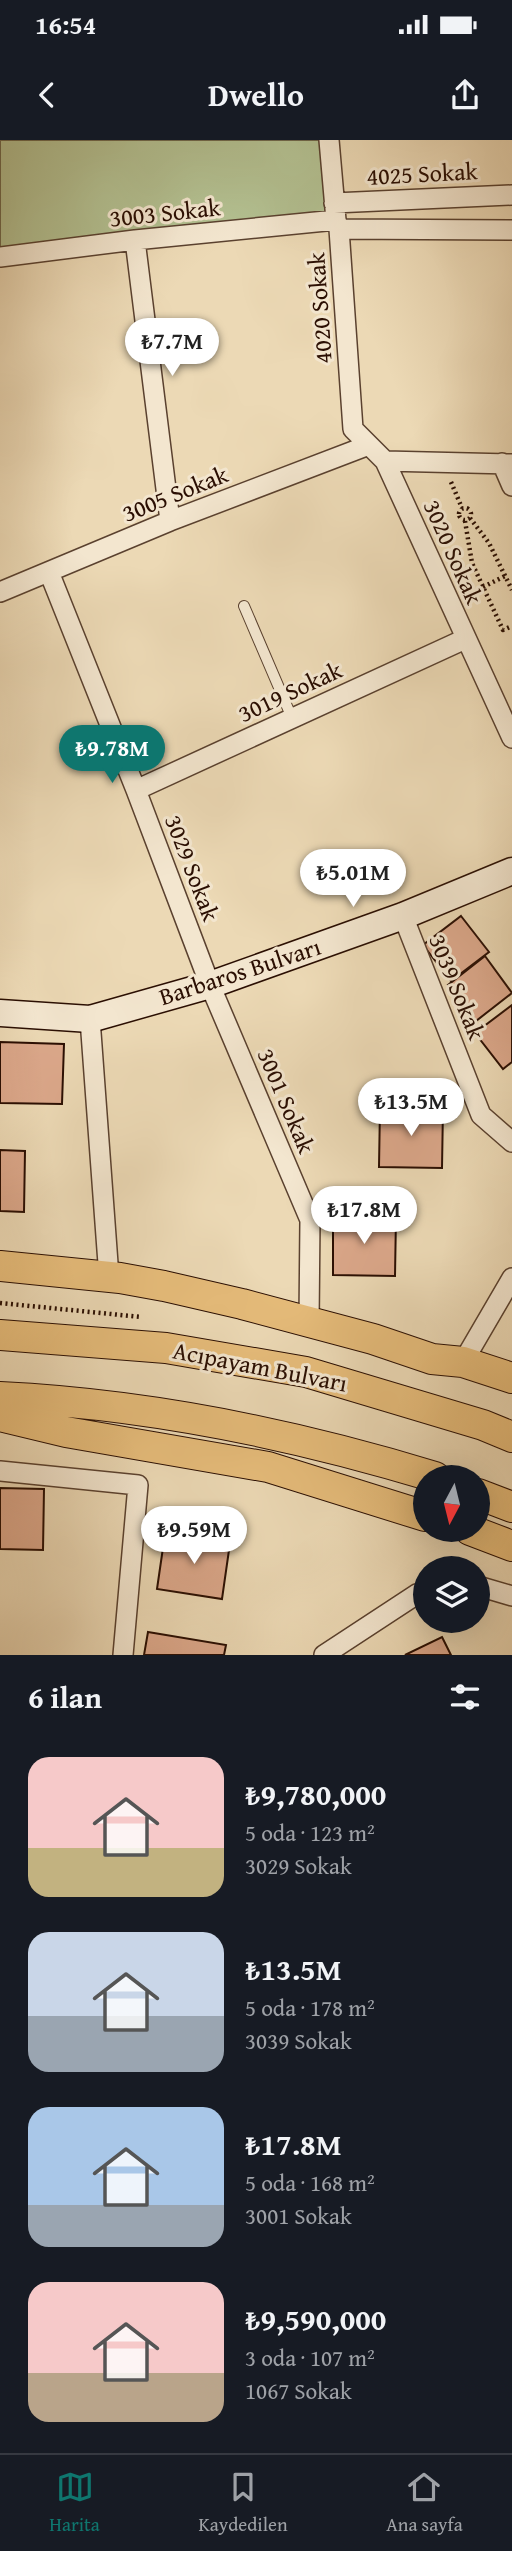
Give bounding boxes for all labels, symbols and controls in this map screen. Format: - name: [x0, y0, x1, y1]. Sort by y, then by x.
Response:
- text: 16:54: [35, 5, 96, 44]
- text: Dwello: [208, 71, 304, 118]
- icon: back: [28, 76, 66, 114]
- icon: share: [446, 76, 484, 114]
- street label: 4025 Sokak: [366, 153, 479, 194]
- street label: 3003 Sokak: [108, 189, 223, 236]
- street label: 4020 Sokak: [298, 251, 341, 365]
- pin: ₺7.7M: [123, 318, 221, 378]
- text: ₺7.7M: [141, 324, 203, 357]
- street label: 3005 Sokak: [117, 456, 234, 531]
- street label: 3020 Sokak: [415, 494, 492, 610]
- street label: 3019 Sokak: [232, 652, 348, 731]
- pin: ₺9.78M: [55, 726, 169, 785]
- text: ₺9.78M: [75, 731, 149, 764]
- street label: 3029 Sokak: [156, 810, 229, 927]
- pin: ₺5.01M: [296, 850, 410, 909]
- text: ₺5.01M: [316, 855, 390, 888]
- street label: Barbaros Bulvarı: [155, 929, 325, 1014]
- street label: 3039 Sokak: [420, 929, 495, 1046]
- street label: 3001 Sokak: [249, 1043, 325, 1160]
- pin: ₺13.5M: [354, 1079, 468, 1138]
- text: ₺13.5M: [374, 1084, 448, 1117]
- pin: ₺17.8M: [307, 1186, 421, 1246]
- text: ₺17.8M: [327, 1192, 401, 1225]
- street label: Acıpayam Bulvarı: [170, 1332, 350, 1401]
- north arrow: [413, 1465, 490, 1542]
- map controls: [413, 1465, 490, 1633]
- pin: ₺9.59M: [137, 1506, 251, 1566]
- text: ₺9.59M: [157, 1512, 231, 1545]
- button: layers: [413, 1556, 490, 1633]
- text: 6 ilan: [28, 1675, 102, 1719]
- icon: filters: [446, 1678, 484, 1716]
- text: ₺9,780,000: [245, 1772, 386, 1816]
- icon: home: [84, 1785, 168, 1869]
- text: 5 oda · 123 m²: [245, 1816, 375, 1849]
- text: 3029 Sokak: [245, 1849, 352, 1882]
- text: ₺13.5M: [245, 1947, 341, 1991]
- icon: home: [84, 1960, 168, 2044]
- text: 5 oda · 178 m²: [245, 1991, 375, 2024]
- text: 3039 Sokak: [245, 2024, 352, 2057]
- text: ₺17.8M: [245, 2122, 341, 2166]
- icon: home: [84, 2135, 168, 2219]
- text: 5 oda · 168 m²: [245, 2166, 375, 2199]
- text: 3001 Sokak: [245, 2199, 352, 2232]
- text: ₺9,590,000: [245, 2297, 386, 2341]
- icon: home: [84, 2310, 168, 2394]
- text: 3 oda · 107 m²: [245, 2341, 375, 2374]
- text: 1067 Sokak: [245, 2374, 352, 2407]
- tab: Harita: [49, 2468, 100, 2538]
- tab: Kaydedilen: [198, 2468, 288, 2538]
- tab: Ana sayfa: [386, 2468, 463, 2538]

